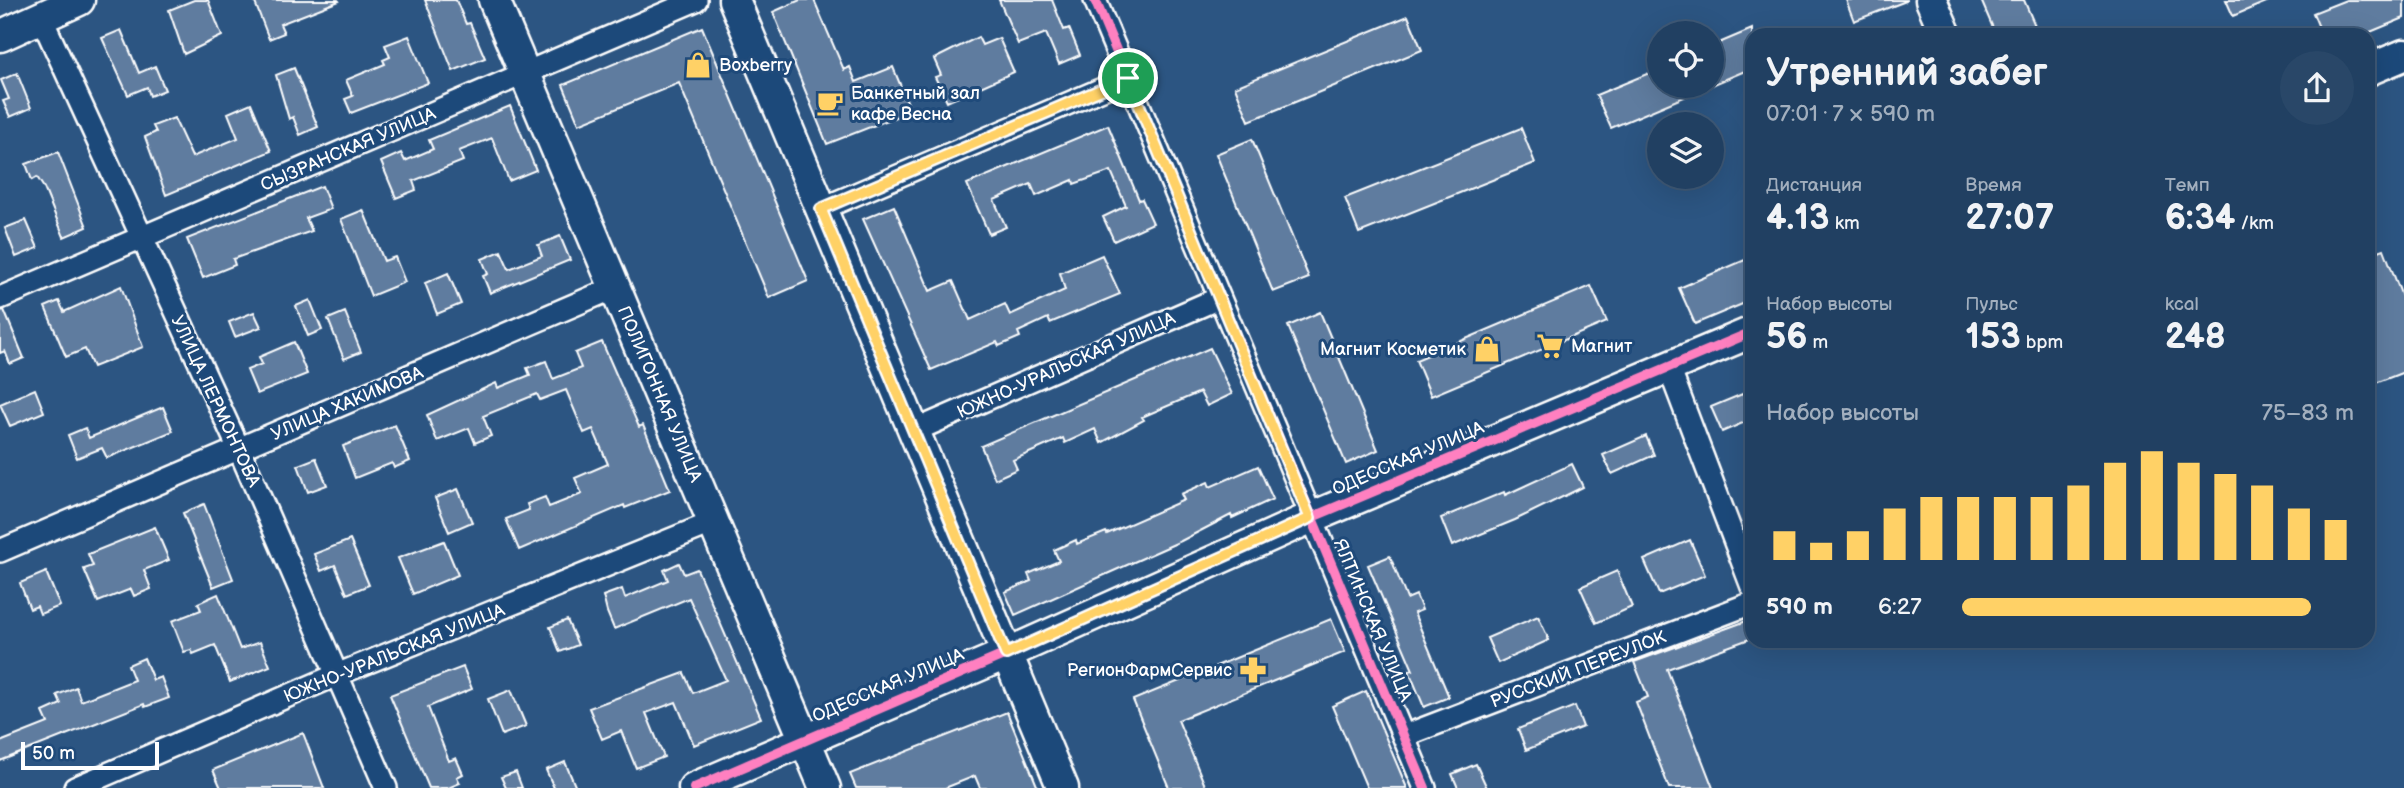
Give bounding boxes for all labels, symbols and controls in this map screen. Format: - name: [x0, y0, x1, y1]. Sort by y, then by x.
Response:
- map controls: [1647, 21, 1724, 189]
- button: locate: [1647, 21, 1724, 98]
- pin: [1098, 48, 1158, 108]
- shop icon: Boxberry: [683, 50, 713, 80]
- text: Утренний забег: [1766, 51, 2048, 96]
- button: share: [2280, 51, 2354, 125]
- place label: Boxberry: [719, 55, 793, 76]
- icon: arrive: [1109, 59, 1147, 97]
- place label: Банкетный зал кафе Весна: [851, 83, 980, 125]
- cafe icon: Банкетный зал кафе Весна: [815, 88, 845, 118]
- text: 07:01 · 7 × 590 m: [1766, 100, 1935, 128]
- street label: СЫЗРАНСКАЯ УЛИЦА: [258, 103, 439, 196]
- button: layers: [1647, 112, 1724, 189]
- text: Дистанция: [1766, 174, 1862, 197]
- text: Время: [1965, 174, 2022, 197]
- text: Темп: [2165, 174, 2210, 197]
- text: 4.13: [1766, 197, 1830, 240]
- text: 27:07: [1965, 197, 2054, 240]
- text: 6:34: [2165, 197, 2235, 240]
- text: km: [1830, 212, 1860, 235]
- text: /km: [2235, 212, 2274, 235]
- text: Набор высоты: [1766, 293, 1892, 316]
- text: Пульс: [1965, 293, 2018, 316]
- text: kcal: [2165, 293, 2199, 316]
- street label: ПОЛИГОННАЯ УЛИЦА: [613, 303, 706, 485]
- street label: ЮЖНО-УРАЛЬСКАЯ УЛИЦА: [954, 308, 1178, 423]
- street label: УЛИЦА ЛЕРМОНТОВА: [167, 312, 265, 490]
- text: 56: [1766, 316, 1807, 359]
- text: 153: [1965, 316, 2021, 359]
- text: 248: [2165, 316, 2226, 359]
- supermarket icon: Магнит: [1535, 331, 1565, 361]
- text: m: [1807, 331, 1828, 354]
- text: bpm: [2021, 331, 2063, 354]
- shop icon: Магнит Косметик: [1472, 334, 1502, 364]
- place label: Магнит: [1571, 336, 1633, 357]
- place label: Магнит Косметик: [1320, 339, 1466, 360]
- street label: УЛИЦА ХАКИМОВА: [268, 362, 426, 445]
- text: Набор высоты: [1766, 399, 1919, 427]
- text: 75–83 m: [2262, 399, 2354, 427]
- street label: ОДЕССКАЯ УЛИЦА: [1329, 417, 1487, 500]
- street label: ЯЛТИНСКАЯ УЛИЦА: [1329, 536, 1416, 705]
- text: 590 m: [1766, 593, 1833, 621]
- text: 6:27: [1878, 593, 1922, 621]
- street label: ЮЖНО-УРАЛЬСКАЯ УЛИЦА: [281, 599, 508, 707]
- street label: РУССКИЙ ПЕРЕУЛОК: [1487, 626, 1669, 713]
- street label: ОДЕССКАЯ УЛИЦА: [809, 644, 967, 727]
- pharmacy icon: РегионФармСервис: [1238, 655, 1268, 685]
- place label: РегионФармСервис: [1067, 660, 1232, 681]
- scale bar: [21, 739, 159, 771]
- text: 50 m: [32, 742, 75, 765]

